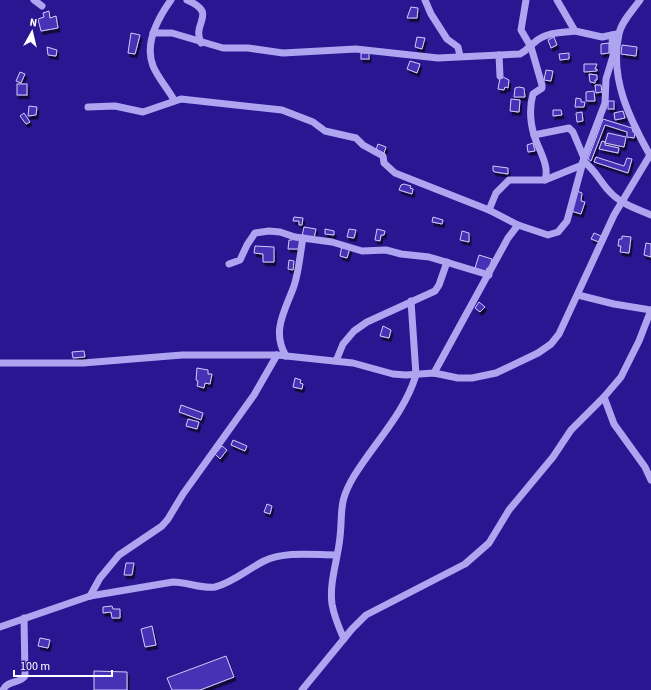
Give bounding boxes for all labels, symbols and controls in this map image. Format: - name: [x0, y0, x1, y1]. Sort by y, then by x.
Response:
- north arrow: [12, 12, 52, 52]
- text: N: [29, 15, 38, 31]
- scale bar: [14, 652, 112, 678]
- text: 100 m: [20, 658, 50, 675]

